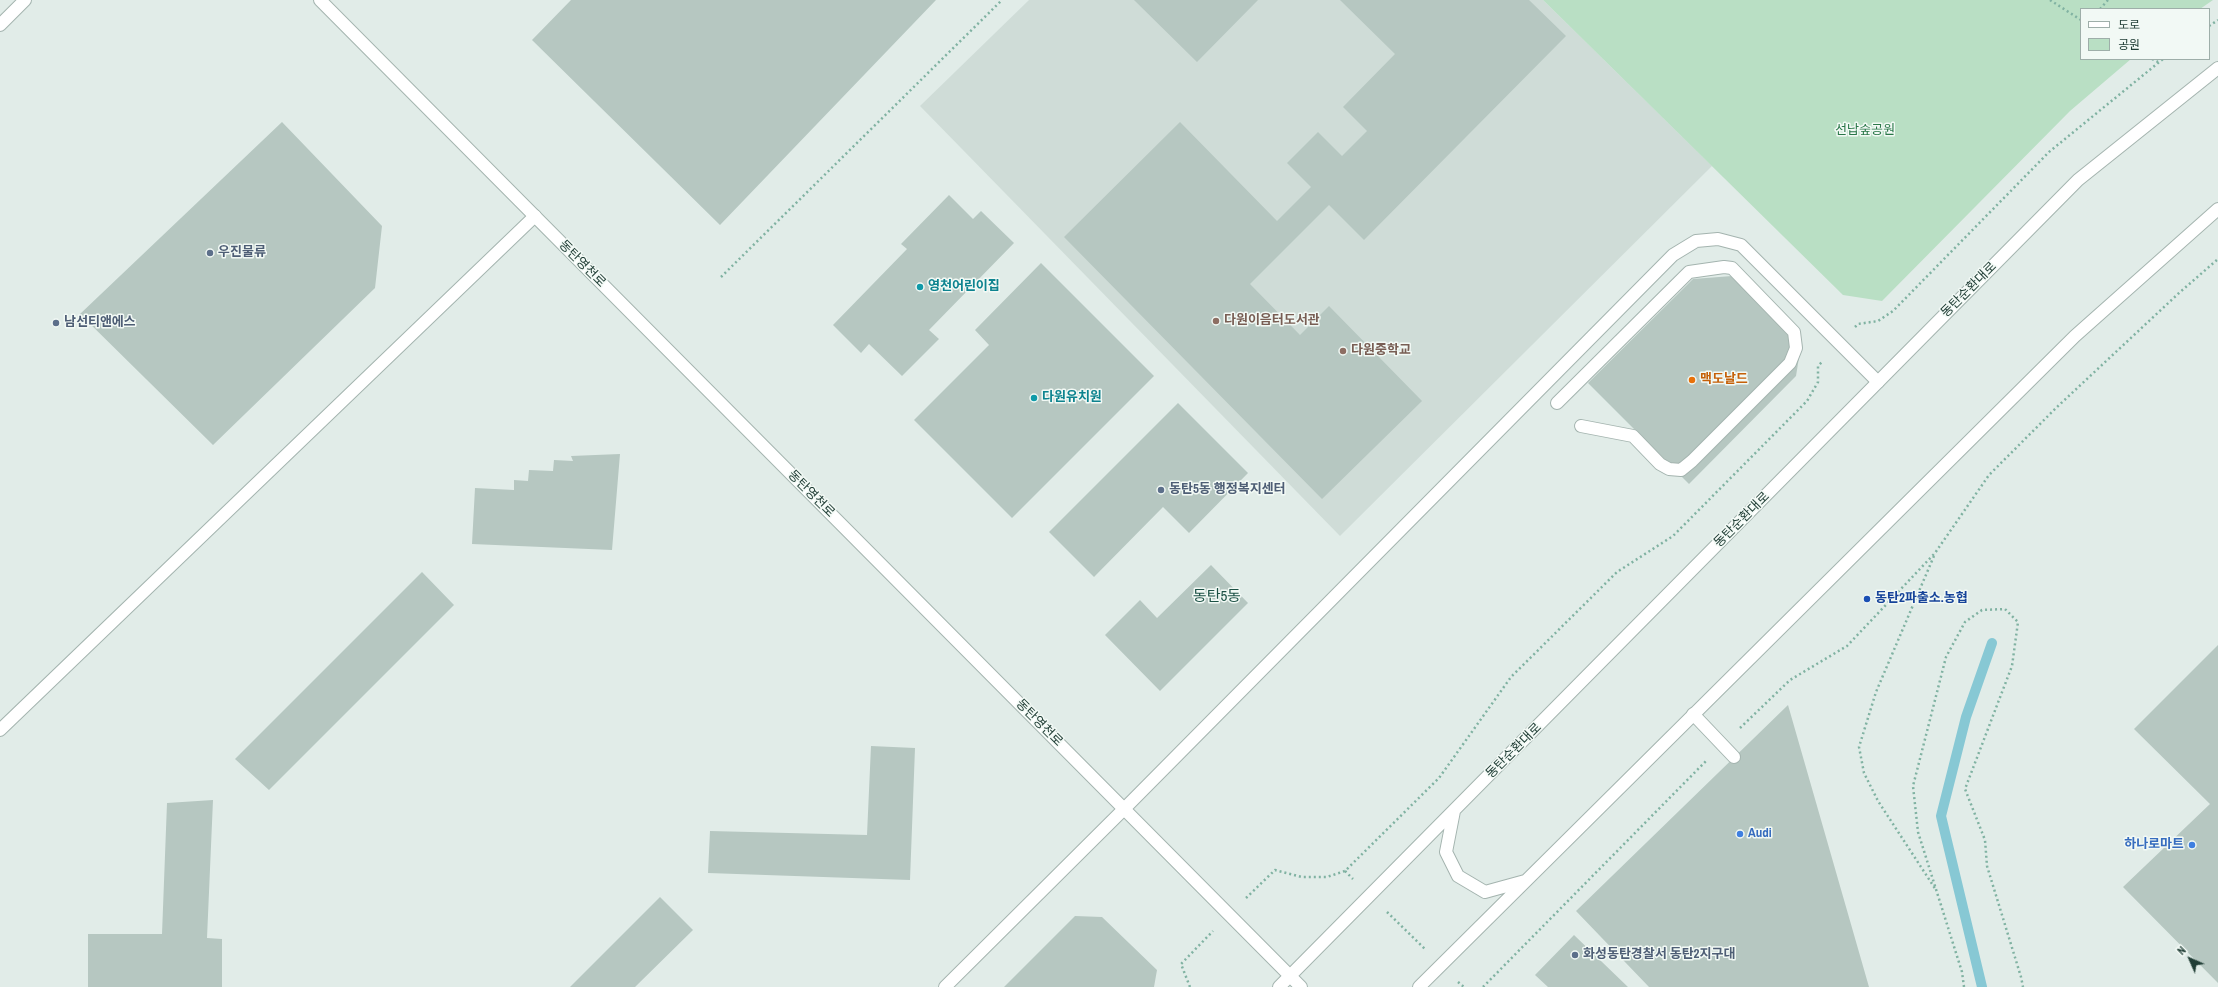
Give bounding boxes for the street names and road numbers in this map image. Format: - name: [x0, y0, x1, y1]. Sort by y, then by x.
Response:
- street label: 동탄영천로: [555, 237, 609, 291]
- street label: 동탄순환대로: [1938, 259, 2000, 321]
- street label: 동탄영천로: [784, 467, 838, 521]
- street label: 동탄순환대로: [1711, 489, 1773, 551]
- street label: 동탄영천로: [1012, 696, 1066, 750]
- street label: 동탄순환대로: [1483, 720, 1545, 782]

